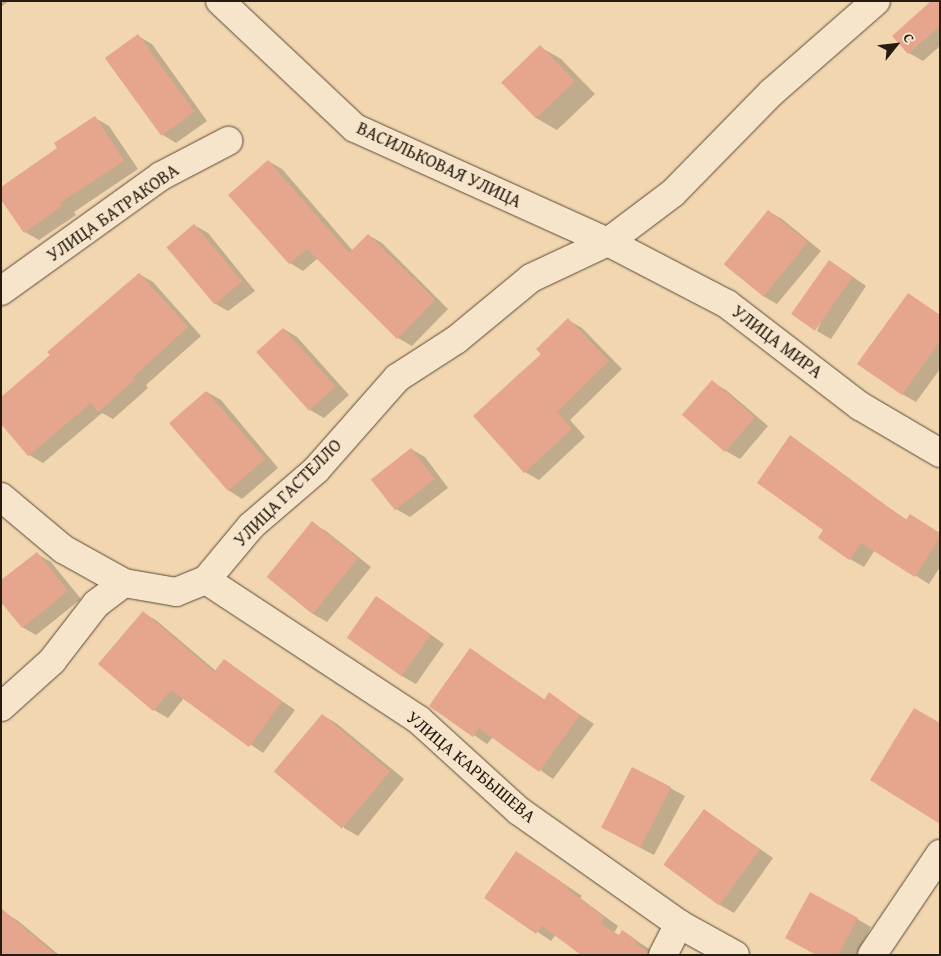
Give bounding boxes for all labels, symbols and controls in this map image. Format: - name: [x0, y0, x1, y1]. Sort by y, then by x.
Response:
- north arrow: [871, 20, 921, 70]
- text: С: [898, 29, 920, 46]
- street label: ВАСИЛЬКОВАЯ УЛИЦА: [353, 117, 525, 213]
- street label: УЛИЦА БАТРАКОВА: [43, 159, 183, 267]
- street label: УЛИЦА МИРА: [727, 301, 827, 383]
- street label: УЛИЦА ГАСТЕЛЛО: [230, 435, 346, 551]
- street label: УЛИЦА КАРБЫШЕВА: [402, 707, 540, 827]

